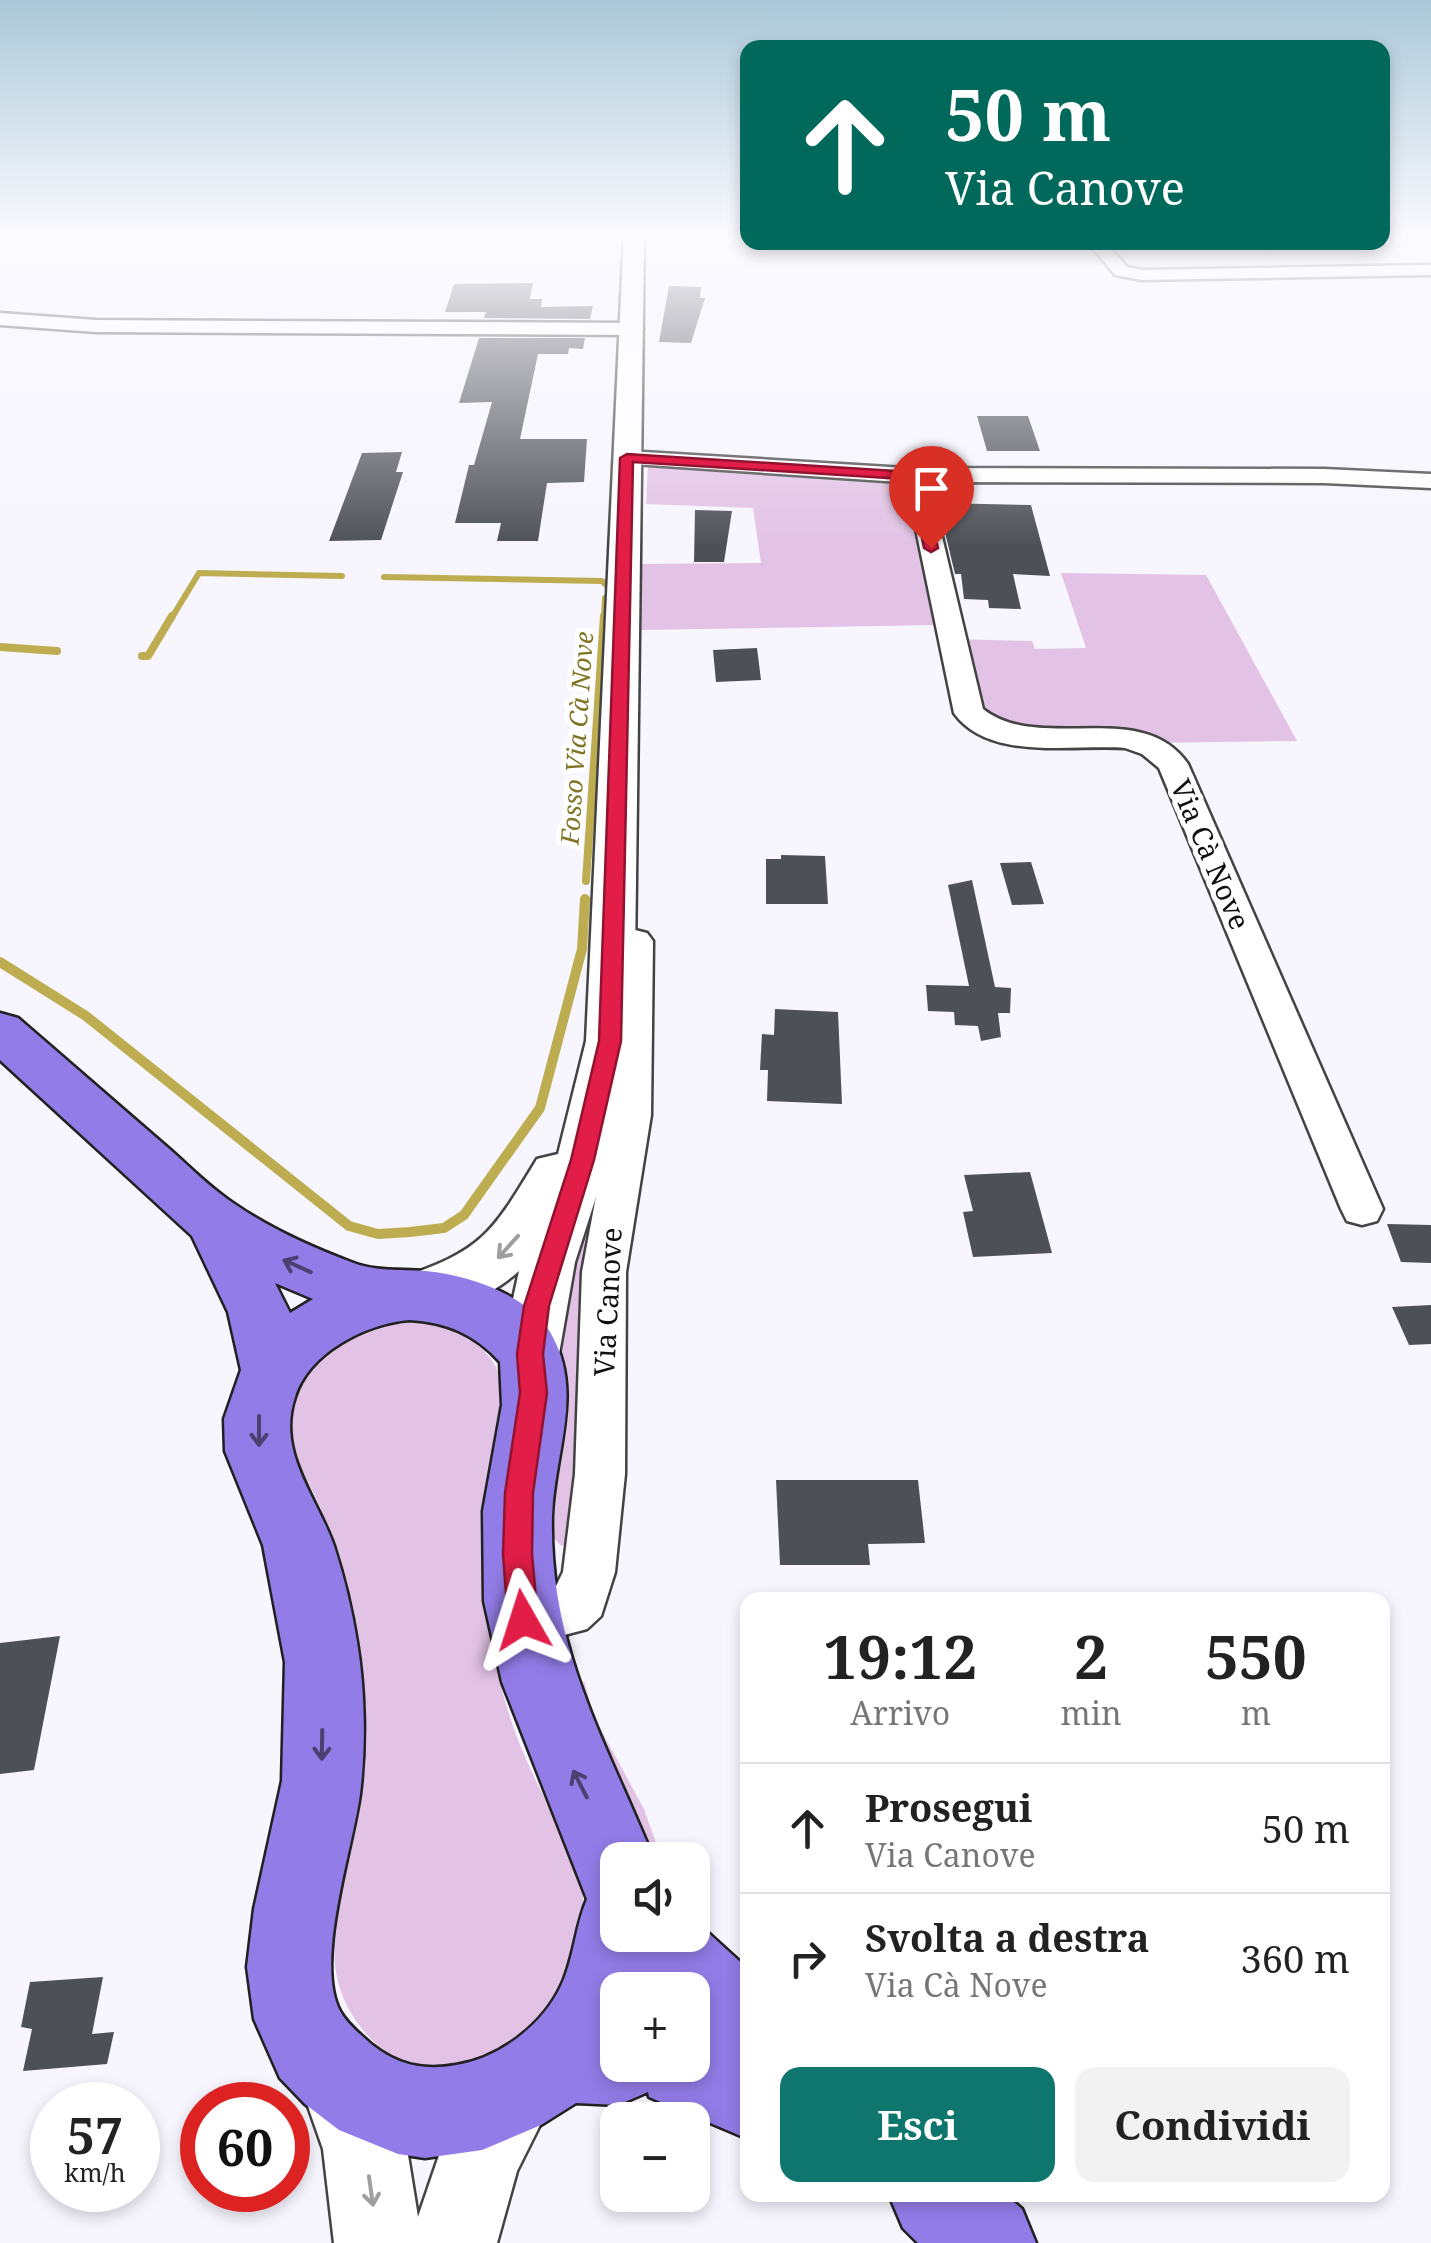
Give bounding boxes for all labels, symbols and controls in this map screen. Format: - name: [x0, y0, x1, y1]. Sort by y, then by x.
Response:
- text: 50 m: [945, 66, 1111, 162]
- icon: ahead: [780, 80, 910, 210]
- text: Via Canove: [945, 157, 1185, 218]
- pin: [889, 446, 974, 549]
- icon: arrive: [904, 461, 959, 516]
- water label: Fosso Via Cà Nove: [552, 630, 600, 847]
- street label: Via Cà Nove: [1162, 773, 1260, 935]
- street label: Via Canove: [584, 1226, 630, 1378]
- one-way arrow: [497, 1234, 520, 1259]
- one-way arrow: [282, 1256, 313, 1274]
- one-way arrow: [249, 1414, 268, 1447]
- position arrow: [471, 1568, 575, 1672]
- text: 19:12: [823, 1615, 977, 1697]
- text: 2: [1074, 1615, 1108, 1697]
- text: 550: [1205, 1615, 1307, 1697]
- text: Arrivo: [850, 1691, 950, 1734]
- text: min: [1061, 1691, 1122, 1734]
- text: m: [1241, 1691, 1271, 1734]
- one-way arrow: [312, 1728, 332, 1761]
- one-way arrow: [569, 1770, 588, 1800]
- text: Prosegui: [865, 1781, 1032, 1833]
- icon: ahead: [780, 1801, 835, 1856]
- text: 50 m: [1262, 1802, 1350, 1854]
- text: Via Canove: [865, 1833, 1036, 1876]
- map controls: [600, 1842, 710, 2212]
- button: sound: [600, 1842, 710, 1952]
- text: Svolta a destra: [865, 1911, 1149, 1963]
- icon: right: [780, 1931, 835, 1986]
- text: 360 m: [1240, 1932, 1350, 1984]
- text: Via Cà Nove: [865, 1963, 1048, 2006]
- button: +: [600, 1972, 710, 2082]
- button: Esci: [780, 2067, 1055, 2182]
- button: Condividi: [1075, 2067, 1350, 2182]
- speed limit sign: 60: [180, 2082, 310, 2212]
- text: 57: [67, 2101, 123, 2169]
- button: −: [600, 2102, 710, 2212]
- text: km/h: [64, 2155, 126, 2189]
- one-way arrow: [362, 2175, 380, 2207]

